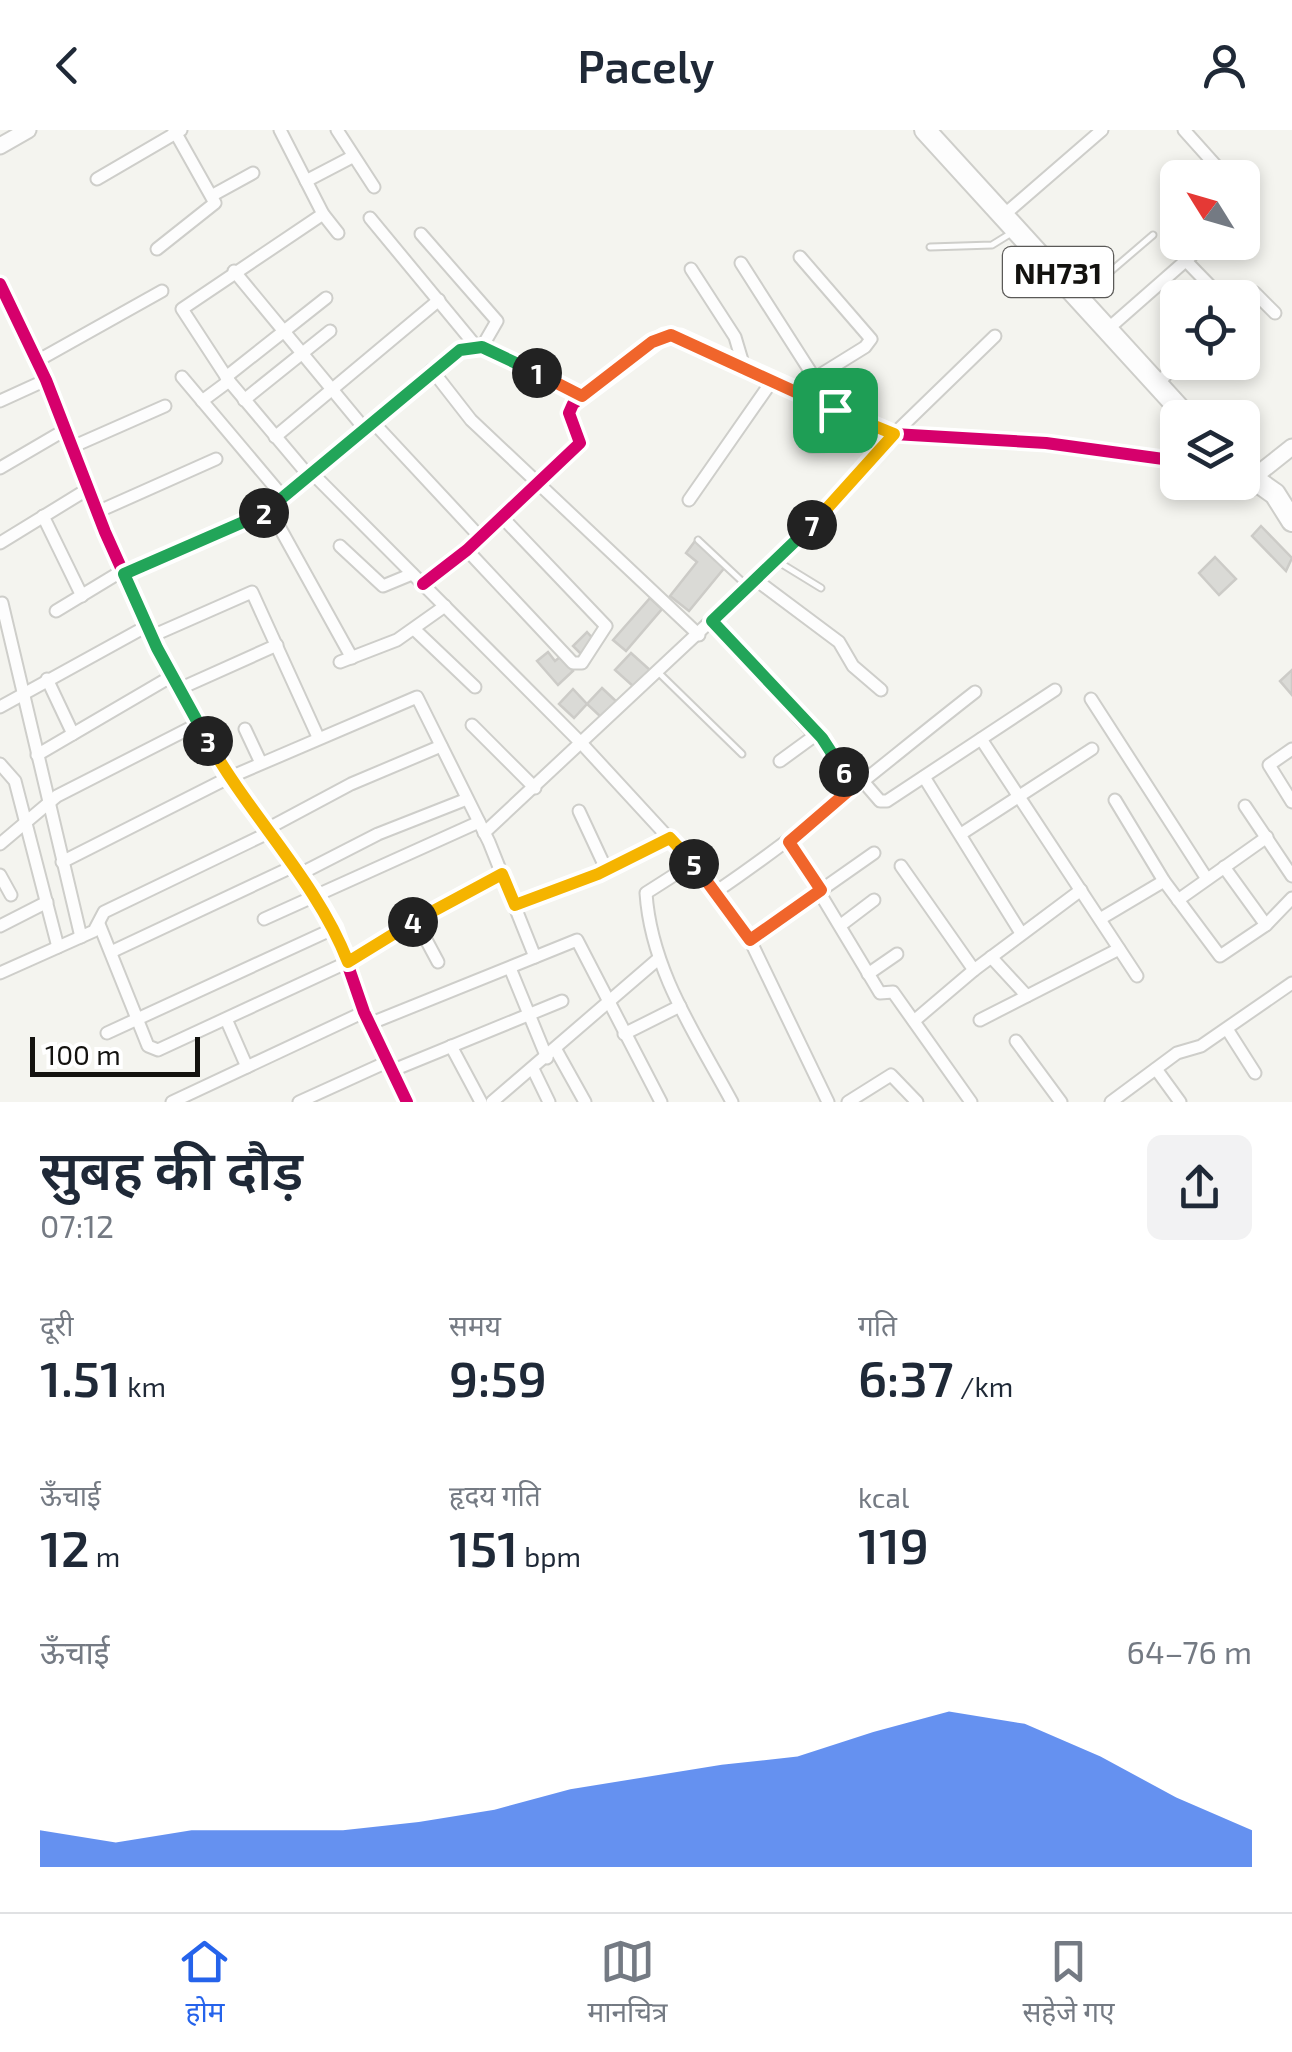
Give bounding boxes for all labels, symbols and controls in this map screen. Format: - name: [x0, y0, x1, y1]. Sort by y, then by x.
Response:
- icon: back: [40, 38, 95, 93]
- text: Pacely: [577, 38, 715, 92]
- icon: person: [1197, 38, 1252, 93]
- north arrow: [1160, 160, 1260, 260]
- map controls: [1160, 160, 1260, 500]
- road number: NH731: [1003, 247, 1113, 297]
- button: locate: [1160, 280, 1260, 380]
- pin: 1: [512, 348, 562, 398]
- text: 1: [531, 356, 543, 390]
- pin: [793, 368, 878, 453]
- icon: arrive: [808, 383, 863, 438]
- button: layers: [1160, 400, 1260, 500]
- pin: 2: [239, 488, 289, 538]
- text: 2: [256, 496, 272, 530]
- pin: 7: [787, 500, 837, 550]
- text: 7: [805, 508, 819, 542]
- pin: 3: [183, 716, 233, 766]
- text: 3: [200, 724, 216, 758]
- pin: 6: [819, 747, 869, 797]
- text: 6: [836, 755, 852, 789]
- pin: 5: [669, 839, 719, 889]
- text: 5: [686, 847, 702, 881]
- pin: 4: [388, 897, 438, 947]
- text: 4: [404, 905, 422, 939]
- scale bar: [30, 1032, 200, 1076]
- text: 100 m: [45, 1037, 121, 1071]
- text: सुबह की दौड़: [40, 1135, 303, 1201]
- button: share: [1147, 1135, 1252, 1240]
- text: 07:12: [40, 1206, 114, 1244]
- text: दूरी: [40, 1308, 74, 1342]
- text: समय: [449, 1308, 501, 1342]
- text: गति: [858, 1308, 897, 1342]
- text: 1.51: [40, 1347, 121, 1407]
- text: 9:59: [449, 1347, 547, 1407]
- text: 6:37: [858, 1347, 954, 1407]
- text: km: [121, 1369, 166, 1403]
- text: /km: [954, 1369, 1013, 1403]
- text: ऊँचाई: [40, 1478, 101, 1512]
- text: हृदय गति: [449, 1478, 541, 1512]
- text: kcal: [858, 1480, 909, 1514]
- text: 119: [858, 1514, 929, 1574]
- text: 12: [40, 1517, 90, 1577]
- text: 151: [449, 1517, 518, 1577]
- text: m: [90, 1539, 120, 1573]
- text: bpm: [518, 1539, 581, 1573]
- text: ऊँचाई: [40, 1632, 109, 1670]
- text: 64–76 m: [1127, 1632, 1252, 1670]
- tab: होम: [177, 1934, 232, 2033]
- tab: मानचित्र: [587, 1934, 667, 2033]
- tab: सहेजे गए: [1022, 1934, 1114, 2033]

